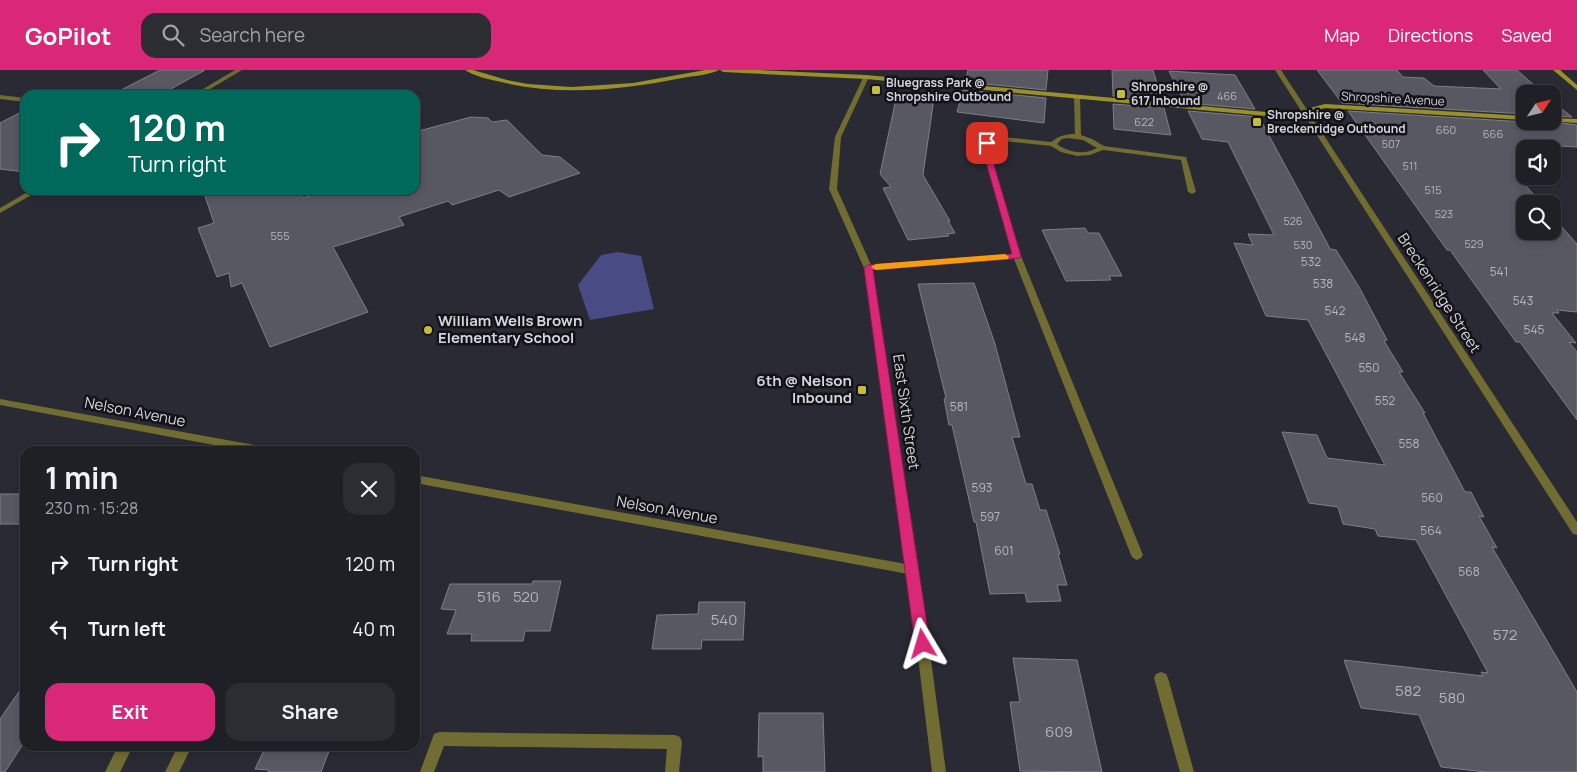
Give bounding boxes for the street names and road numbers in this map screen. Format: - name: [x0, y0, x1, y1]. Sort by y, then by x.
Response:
- street label: Shropshire Avenue: [1341, 87, 1445, 110]
- street label: Breckenridge Street: [1393, 229, 1486, 357]
- street label: East Sixth Street: [888, 353, 925, 471]
- street label: Nelson Avenue: [83, 391, 188, 432]
- street label: Nelson Avenue: [615, 490, 720, 529]

